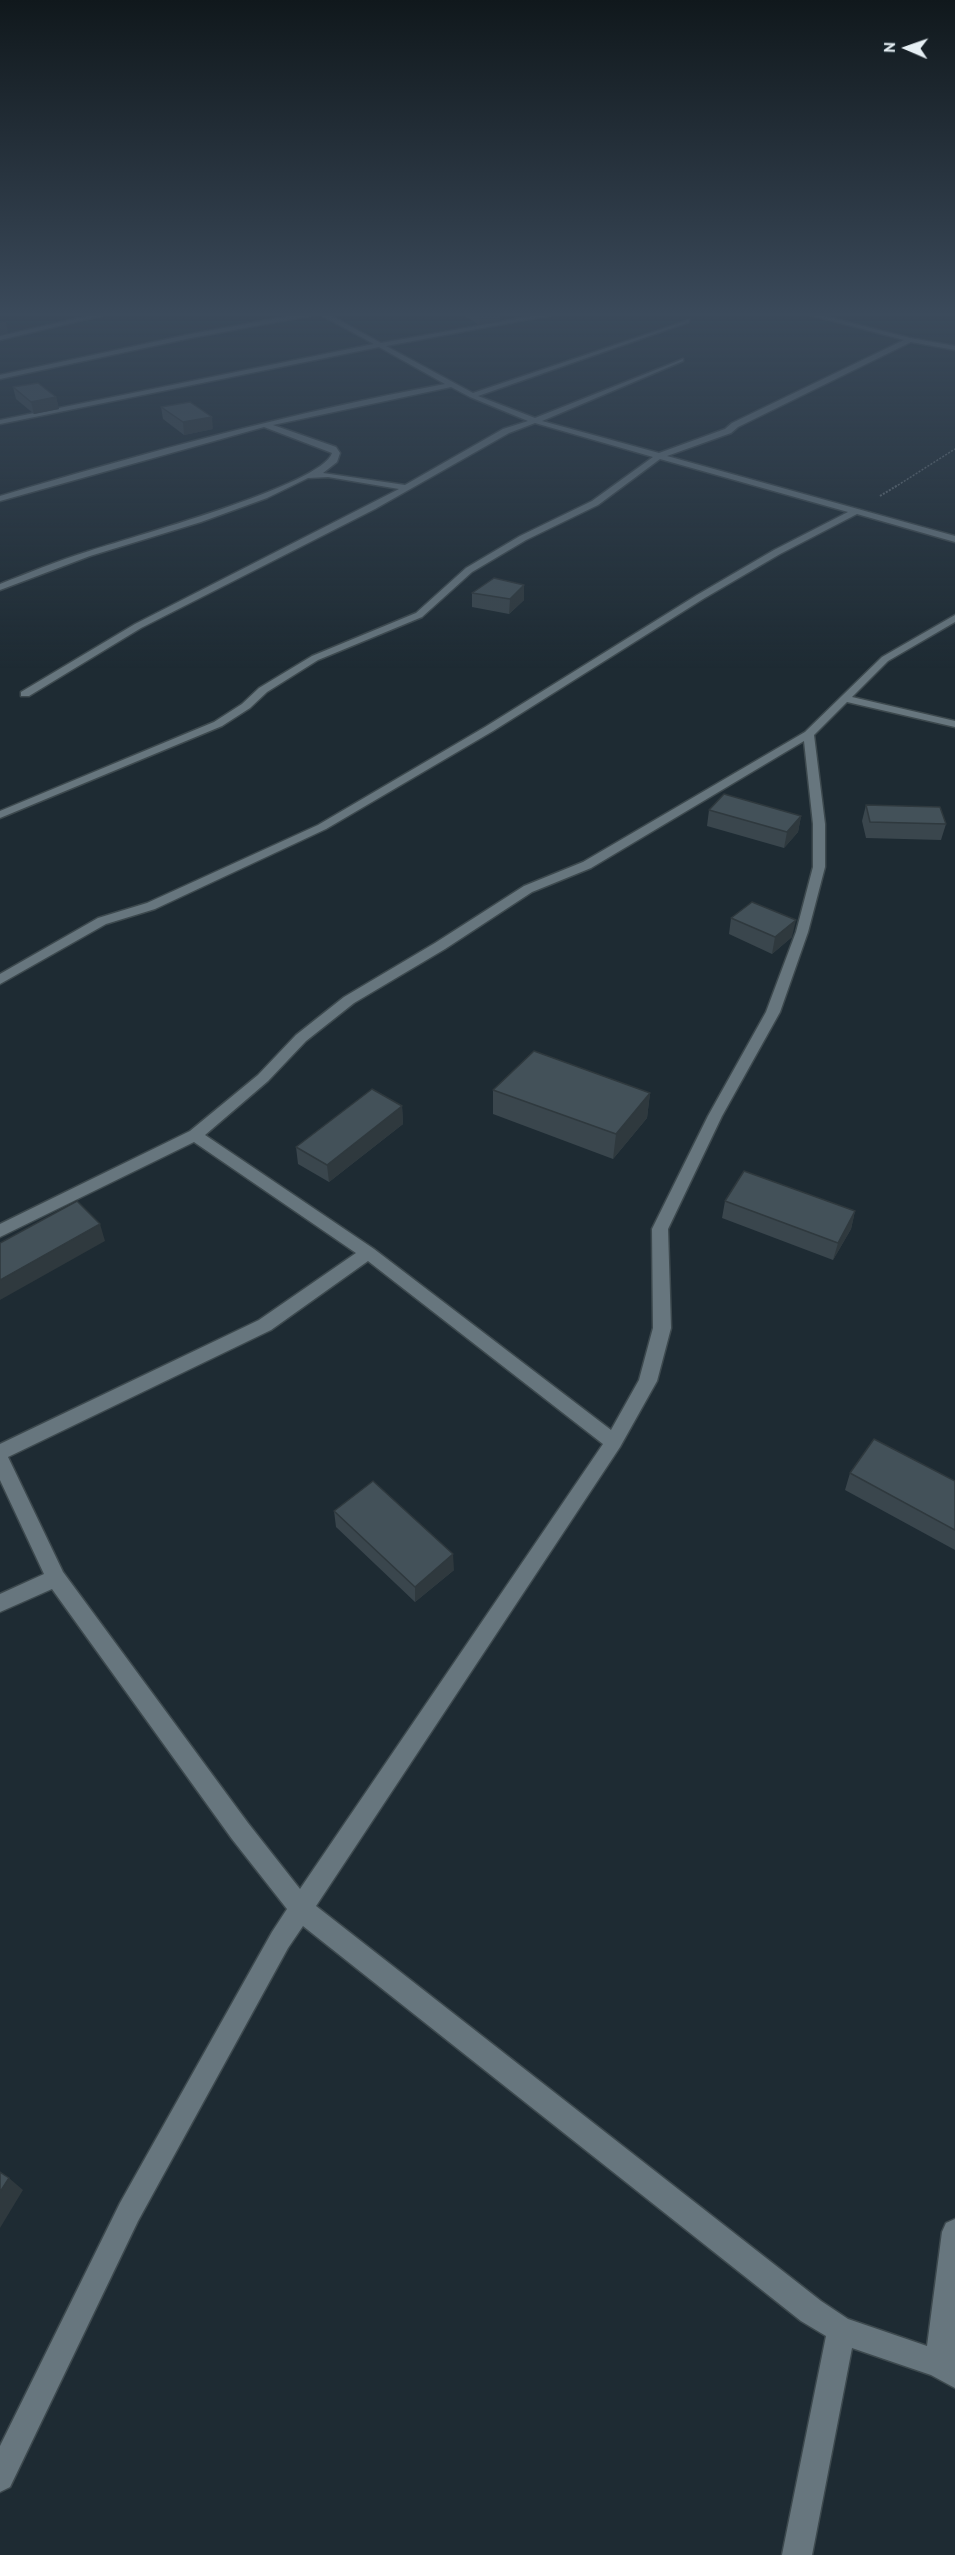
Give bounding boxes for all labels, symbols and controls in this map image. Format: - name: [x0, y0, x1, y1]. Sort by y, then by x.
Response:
- north arrow: [877, 18, 937, 78]
- text: N: [879, 42, 899, 53]

